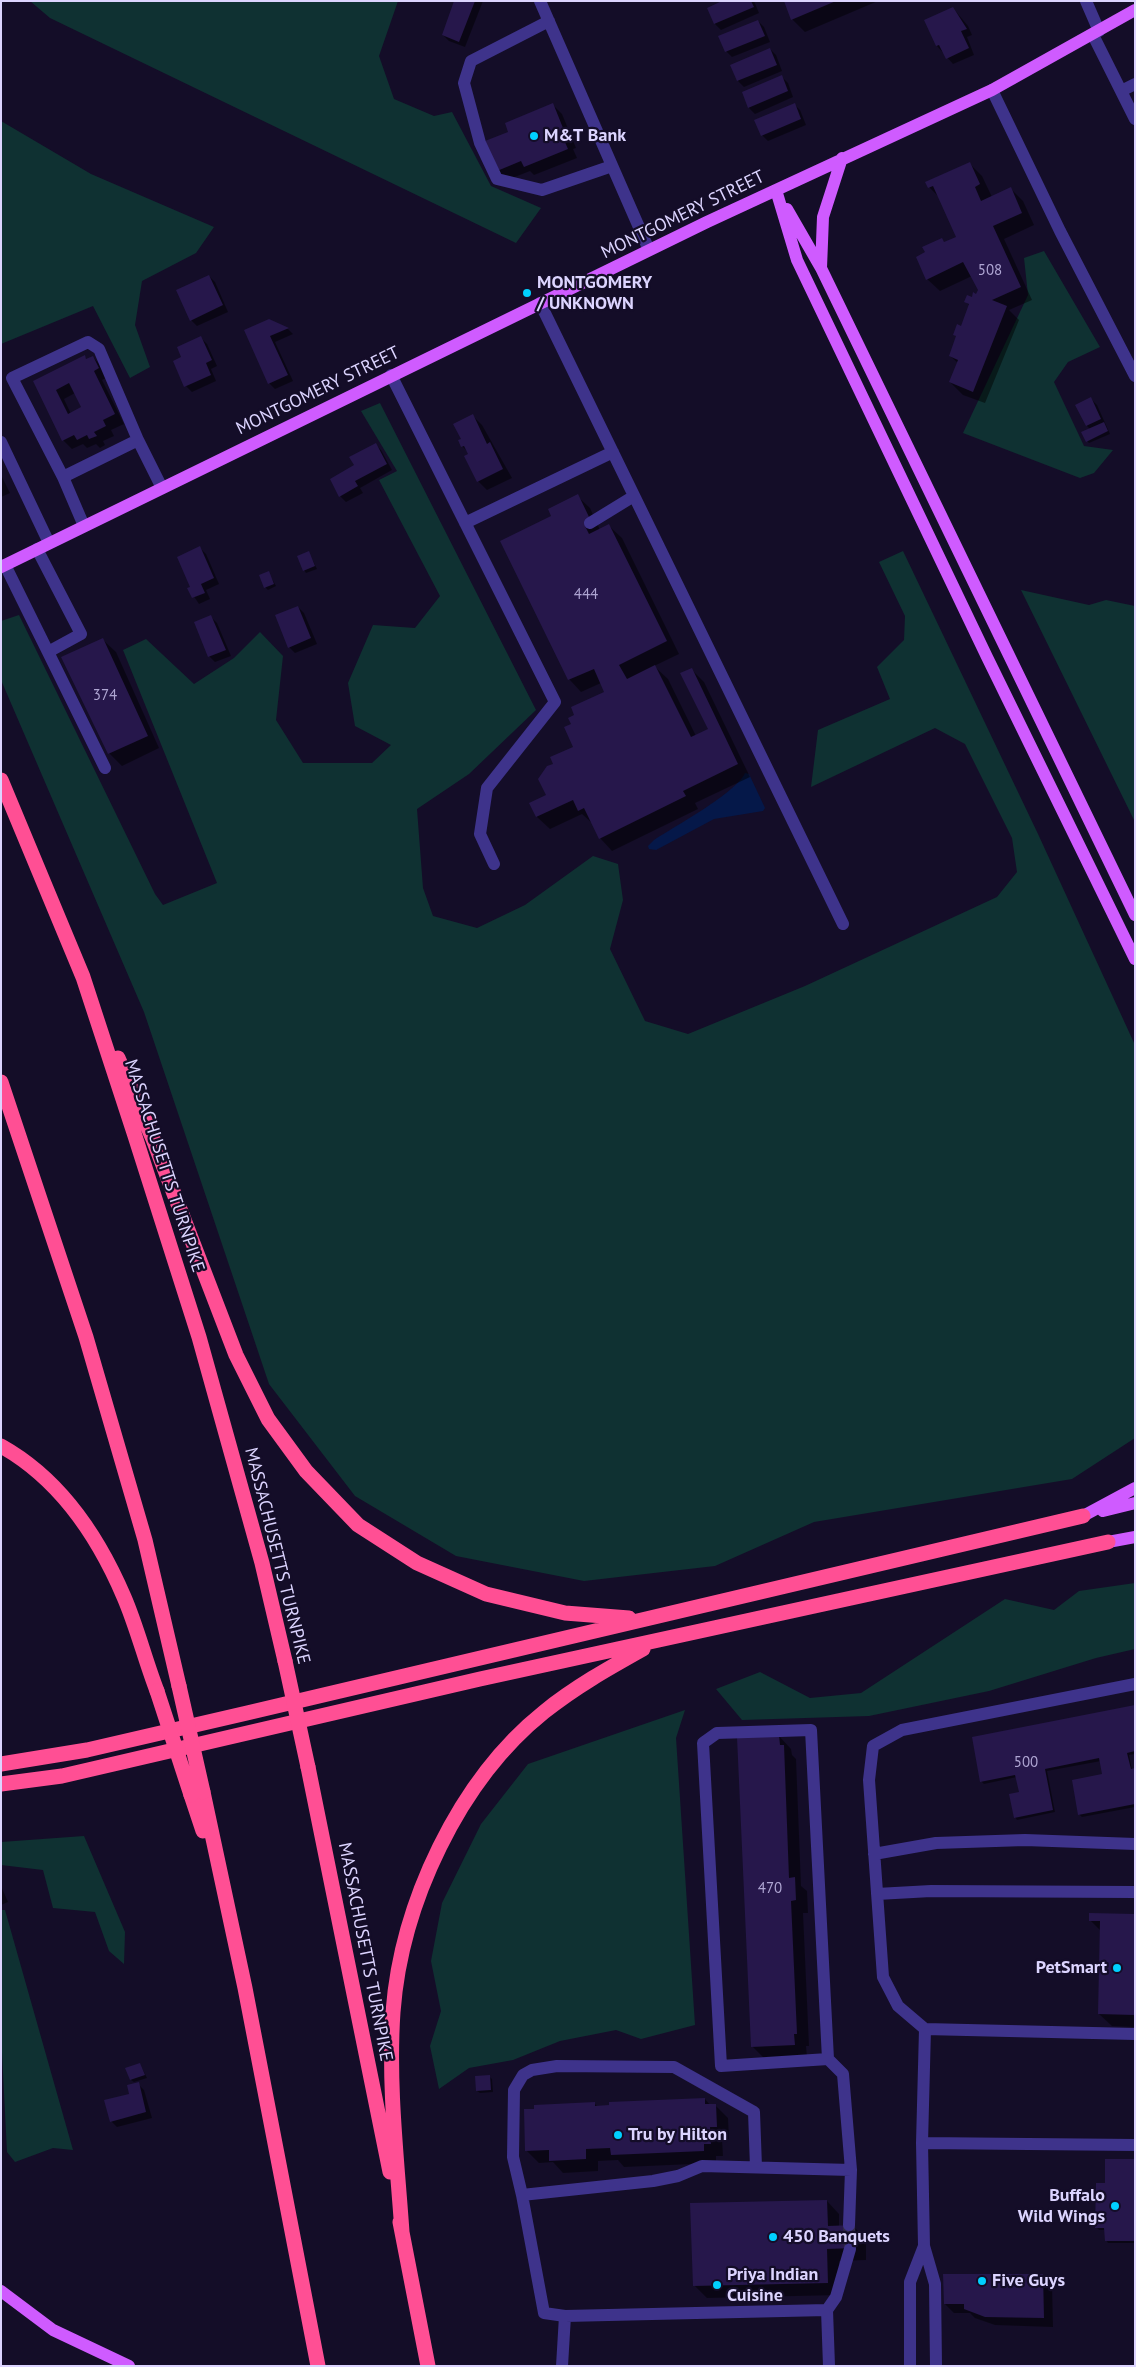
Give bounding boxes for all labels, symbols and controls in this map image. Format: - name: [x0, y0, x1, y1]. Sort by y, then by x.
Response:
- place label: M&T Bank: [544, 125, 626, 147]
- marker: M&T Bank: [528, 130, 540, 142]
- street label: MONTGOMERY STREET: [598, 166, 768, 264]
- house number: 508: [978, 262, 1002, 280]
- place label: MONTGOMERY / UNKNOWN: [537, 272, 652, 314]
- marker: MONTGOMERY / UNKNOWN: [521, 287, 533, 299]
- street label: MONTGOMERY STREET: [233, 342, 403, 440]
- house number: 444: [574, 586, 598, 604]
- house number: 374: [93, 687, 117, 705]
- street label: MASSACHUSETTS TURNPIKE: [119, 1057, 209, 1275]
- street label: MASSACHUSETTS TURNPIKE: [240, 1445, 314, 1667]
- house number: 500: [1014, 1754, 1038, 1772]
- street label: MASSACHUSETTS TURNPIKE: [333, 1841, 397, 2063]
- house number: 470: [758, 1880, 782, 1898]
- place label: PetSmart: [1036, 1957, 1107, 1979]
- marker: PetSmart: [1111, 1962, 1123, 1974]
- place label: Tru by Hilton: [628, 2124, 727, 2146]
- marker: Tru by Hilton: [612, 2129, 624, 2141]
- place label: Buffalo Wild Wings: [1018, 2185, 1105, 2228]
- marker: Buffalo Wild Wings: [1109, 2200, 1121, 2212]
- place label: 450 Banquets: [783, 2226, 890, 2248]
- marker: 450 Banquets: [767, 2231, 779, 2243]
- place label: Priya Indian Cuisine: [727, 2264, 818, 2306]
- place label: Five Guys: [992, 2270, 1065, 2292]
- marker: Five Guys: [976, 2275, 988, 2287]
- marker: Priya Indian Cuisine: [711, 2279, 723, 2291]

